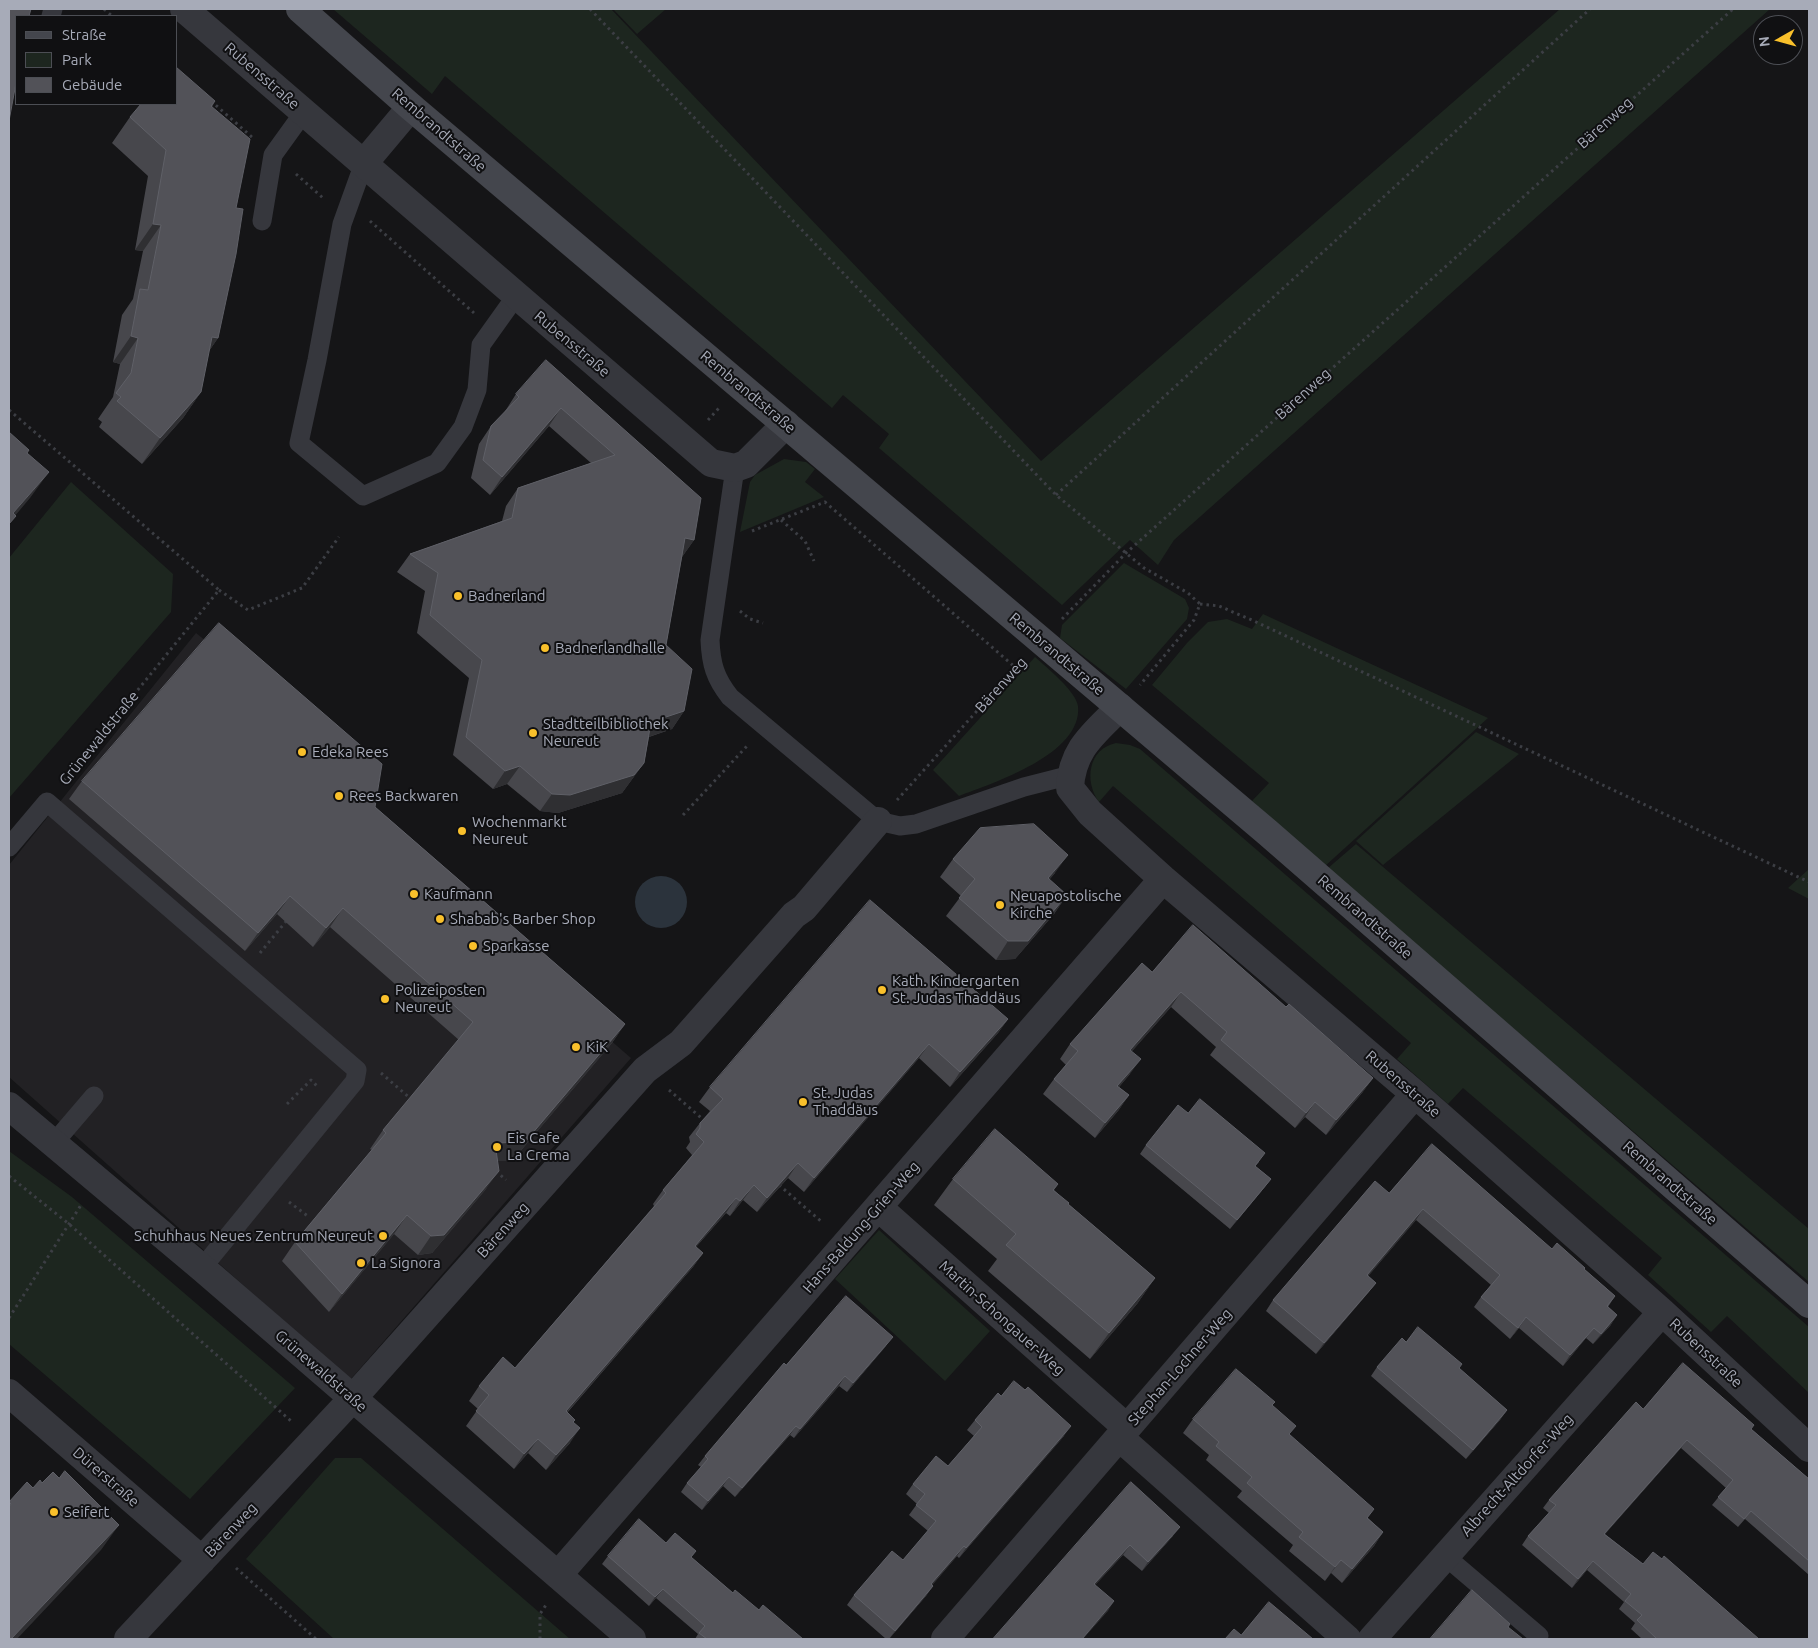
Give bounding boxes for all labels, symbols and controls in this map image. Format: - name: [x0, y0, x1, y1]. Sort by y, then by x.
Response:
- legend: [15, 15, 178, 105]
- north arrow: [1753, 15, 1803, 65]
- text: Straße: [62, 26, 106, 43]
- text: N: [1756, 36, 1773, 48]
- street label: Rubensstraße: [221, 39, 303, 113]
- text: Park: [62, 51, 92, 68]
- text: Gebäude: [62, 76, 122, 93]
- street label: Rembrandtstraße: [388, 84, 490, 176]
- street label: Bärenweg: [1574, 93, 1636, 153]
- street label: Rubensstraße: [531, 307, 613, 381]
- street label: Rembrandtstraße: [697, 347, 799, 437]
- street label: Bärenweg: [1272, 364, 1334, 424]
- place label: Badnerland: [468, 587, 546, 605]
- marker: Badnerland: [452, 590, 464, 602]
- street label: Rembrandtstraße: [1006, 609, 1108, 699]
- place label: Badnerlandhalle: [555, 639, 665, 657]
- marker: Badnerlandhalle: [539, 642, 551, 654]
- street label: Bärenweg: [971, 654, 1031, 716]
- street label: Grünewaldstraße: [55, 687, 143, 789]
- place label: Stadtteilbibliothek Neureut: [543, 715, 669, 750]
- marker: Stadtteilbibliothek Neureut: [527, 727, 539, 739]
- place label: Edeka Rees: [312, 743, 388, 761]
- marker: Edeka Rees: [296, 746, 308, 758]
- place label: Rees Backwaren: [349, 787, 458, 805]
- marker: Rees Backwaren: [333, 790, 345, 802]
- place label: Wochenmarkt Neureut: [472, 813, 567, 848]
- marker: Wochenmarkt Neureut: [456, 825, 468, 837]
- street label: Rembrandtstraße: [1314, 871, 1416, 963]
- place label: Kaufmann: [424, 885, 493, 903]
- place label: Neuapostolische Kirche: [1010, 887, 1122, 922]
- marker: Kaufmann: [408, 888, 420, 900]
- marker: Neuapostolische Kirche: [994, 899, 1006, 911]
- place label: Shabab's Barber Shop: [450, 910, 596, 928]
- marker: Shabab's Barber Shop: [434, 913, 446, 925]
- place label: Sparkasse: [483, 937, 550, 955]
- marker: Sparkasse: [467, 940, 479, 952]
- place label: Kath. Kindergarten St. Judas Thaddäus: [892, 972, 1020, 1007]
- place label: Polizeiposten Neureut: [395, 981, 486, 1016]
- marker: Kath. Kindergarten St. Judas Thaddäus: [876, 984, 888, 996]
- marker: Polizeiposten Neureut: [379, 993, 391, 1005]
- place label: KiK: [586, 1038, 608, 1056]
- marker: KiK: [570, 1041, 582, 1053]
- street label: Rubensstraße: [1362, 1047, 1444, 1121]
- place label: St. Judas Thaddäus: [813, 1084, 878, 1119]
- marker: St. Judas Thaddäus: [797, 1096, 809, 1108]
- place label: Eis Cafe La Crema: [507, 1129, 570, 1164]
- street label: Rembrandtstraße: [1619, 1137, 1721, 1229]
- marker: Eis Cafe La Crema: [491, 1141, 503, 1153]
- street label: Hans-Baldung-Grien-Weg: [799, 1157, 923, 1297]
- street label: Bärenweg: [473, 1199, 533, 1261]
- place label: Schuhhaus Neues Zentrum Neureut: [134, 1227, 373, 1245]
- marker: Schuhhaus Neues Zentrum Neureut: [377, 1230, 389, 1242]
- place label: La Signora: [371, 1254, 441, 1272]
- marker: La Signora: [355, 1257, 367, 1269]
- street label: Martin-Schongauer-Weg: [935, 1257, 1069, 1379]
- street label: Stephan-Lochner-Weg: [1124, 1305, 1236, 1429]
- street label: Rubensstraße: [1666, 1315, 1746, 1391]
- street label: Grünewaldstraße: [271, 1326, 371, 1416]
- street label: Albrecht-Altdorfer-Weg: [1457, 1410, 1577, 1540]
- street label: Dürerstraße: [69, 1443, 143, 1511]
- street label: Bärenweg: [201, 1499, 261, 1561]
- place label: Seifert: [64, 1503, 109, 1521]
- marker: Seifert: [48, 1506, 60, 1518]

